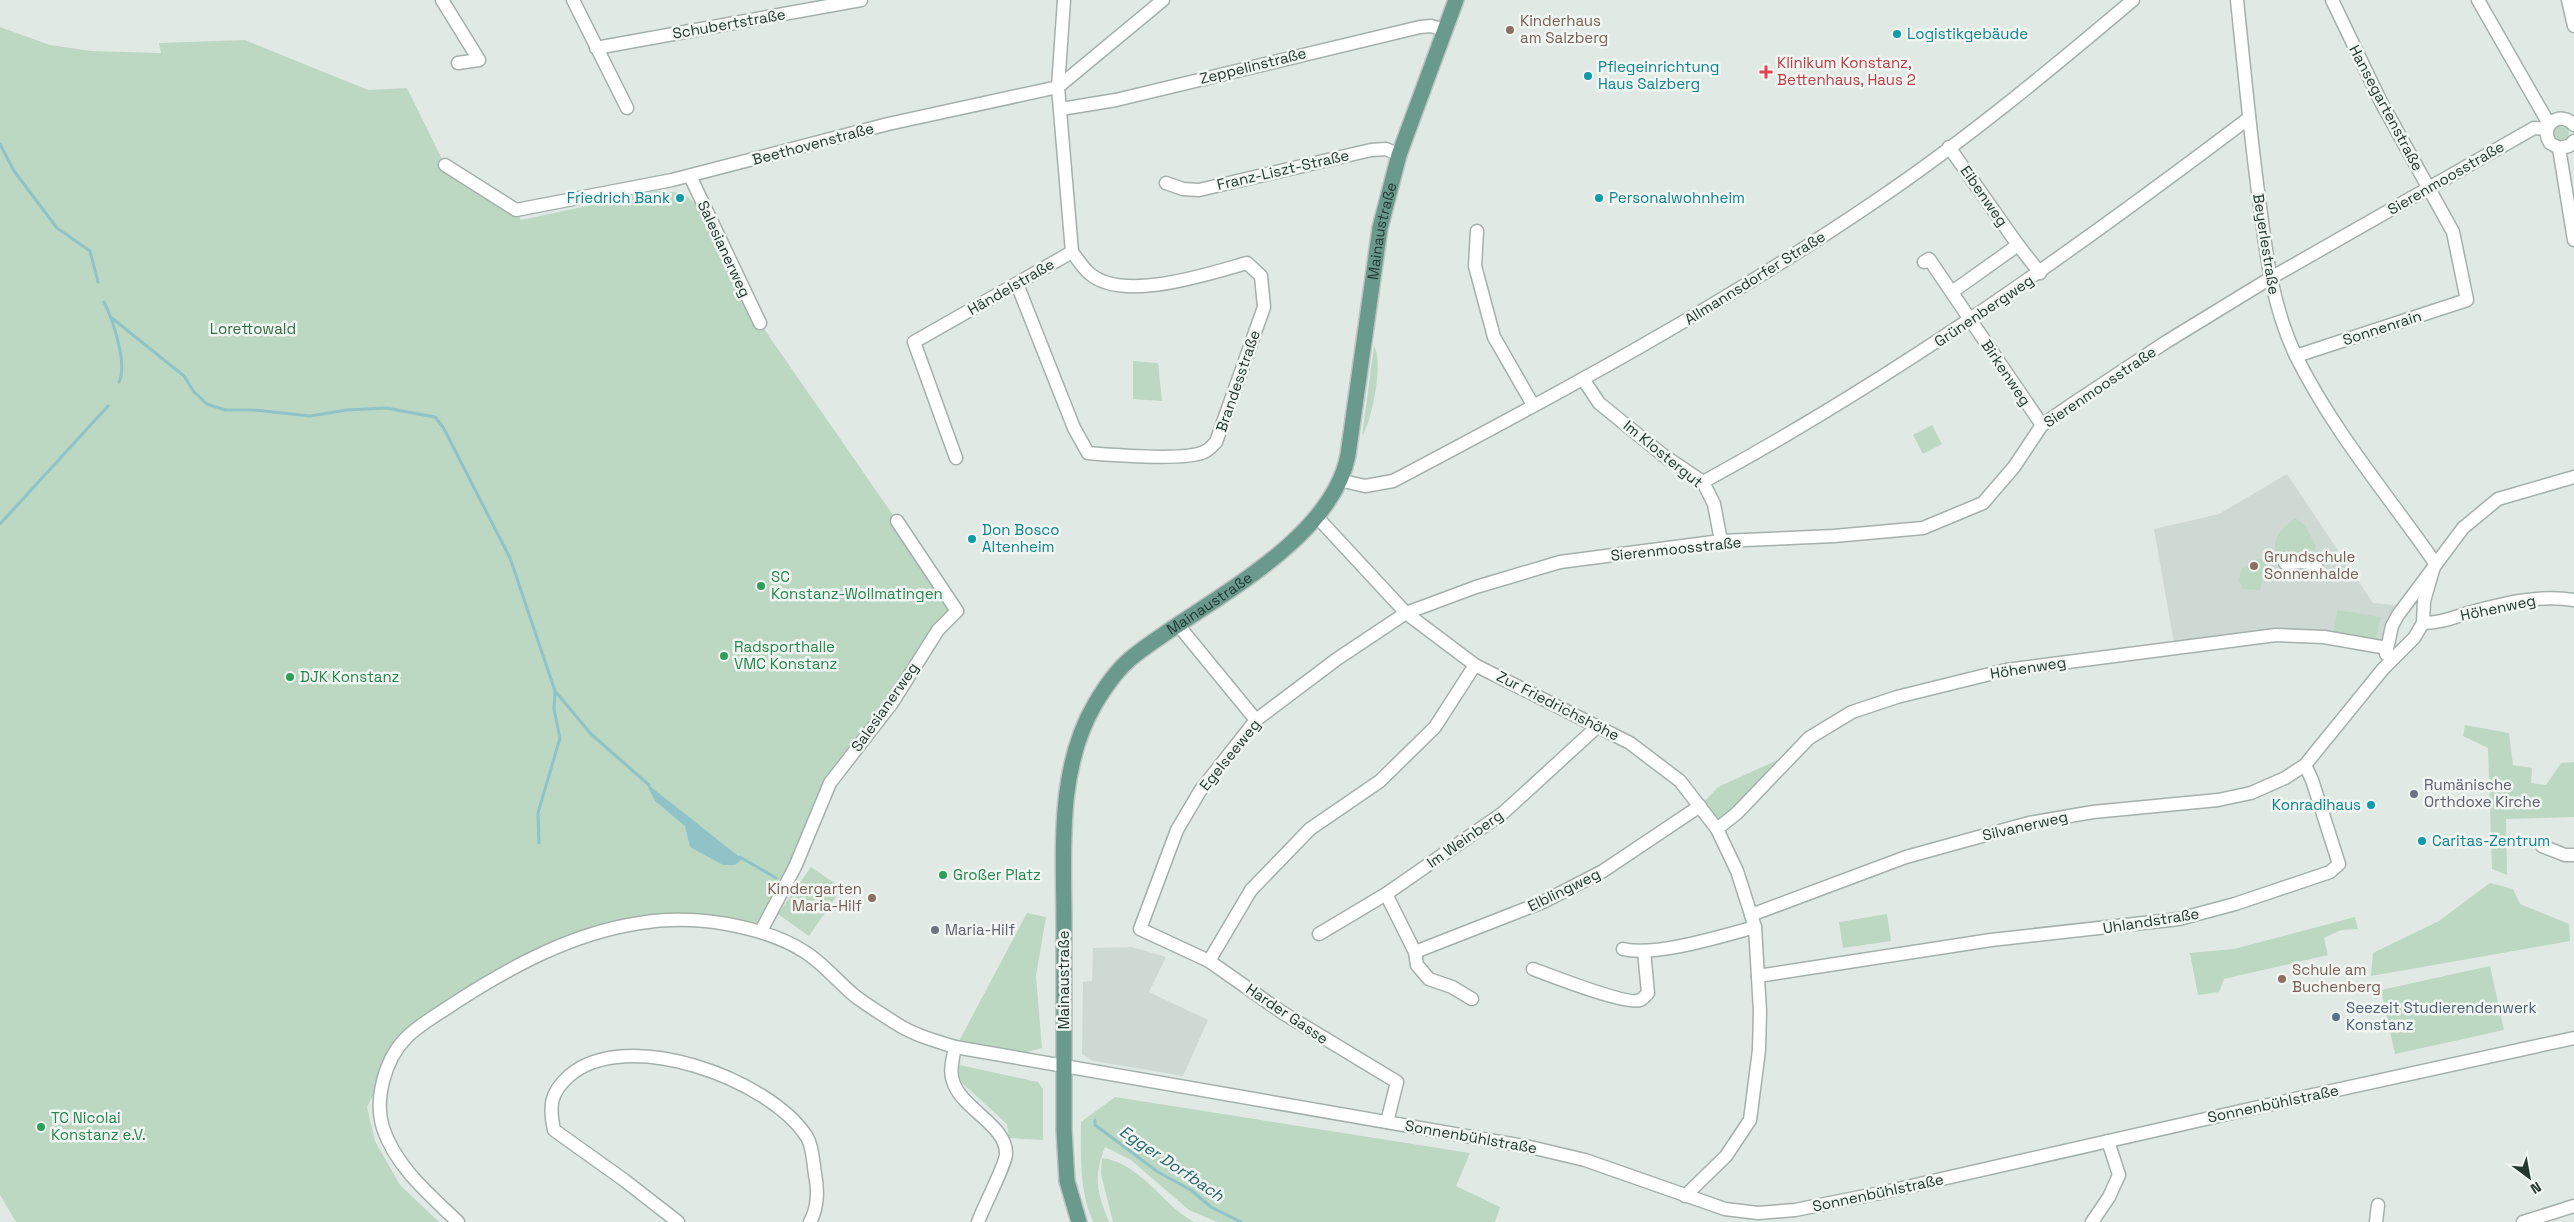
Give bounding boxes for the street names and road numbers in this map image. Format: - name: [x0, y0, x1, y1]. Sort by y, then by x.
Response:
- street label: Schubertstraße: [671, 4, 787, 43]
- street label: Hansegartenstraße: [2345, 41, 2428, 174]
- street label: Zeppelinstraße: [1198, 43, 1308, 88]
- street label: Beethovenstraße: [750, 118, 876, 169]
- street label: Sierenmoosstraße: [2384, 136, 2508, 219]
- street label: Franz-Liszt-Straße: [1215, 145, 1351, 194]
- street label: Eibenweg: [1957, 162, 2012, 230]
- street label: Mainaustraße: [1363, 180, 1401, 281]
- street label: Beyerlestraße: [2249, 192, 2284, 296]
- street label: Salesianerweg: [694, 197, 755, 300]
- street label: Allmannsdorfer Straße: [1681, 226, 1829, 329]
- street label: Händelstraße: [964, 254, 1058, 319]
- street label: Grünenbergweg: [1930, 270, 2037, 351]
- street label: Sonnenrain: [2340, 306, 2424, 349]
- street label: Brandesstraße: [1211, 327, 1264, 434]
- street label: Birkenweg: [1977, 336, 2035, 409]
- street label: Sierenmoosstraße: [2040, 342, 2160, 431]
- street label: Im Klostergut: [1620, 416, 1707, 492]
- street label: Sierenmoosstraße: [1610, 532, 1742, 565]
- street label: Mainaustraße: [1163, 568, 1256, 639]
- street label: Höhenweg: [2458, 590, 2537, 625]
- street label: Höhenweg: [1989, 652, 2067, 683]
- street label: Salesianerweg: [847, 658, 922, 755]
- street label: Zur Friedrichshöhe: [1494, 666, 1623, 745]
- street label: Egelseeweg: [1195, 715, 1264, 794]
- street label: Im Weinberg: [1423, 805, 1506, 872]
- street label: Silvanerweg: [1980, 806, 2069, 845]
- street label: Elblingweg: [1524, 864, 1603, 915]
- street label: Uhlandstraße: [2101, 903, 2201, 938]
- street label: Mainaustraße: [1054, 930, 1073, 1030]
- street label: Harder Gasse: [1243, 979, 1332, 1048]
- street label: Sonnenbühlstraße: [2206, 1080, 2340, 1127]
- street label: Sonnenbühlstraße: [1404, 1116, 1539, 1157]
- street label: Sonnenbühlstraße: [1811, 1169, 1945, 1216]

